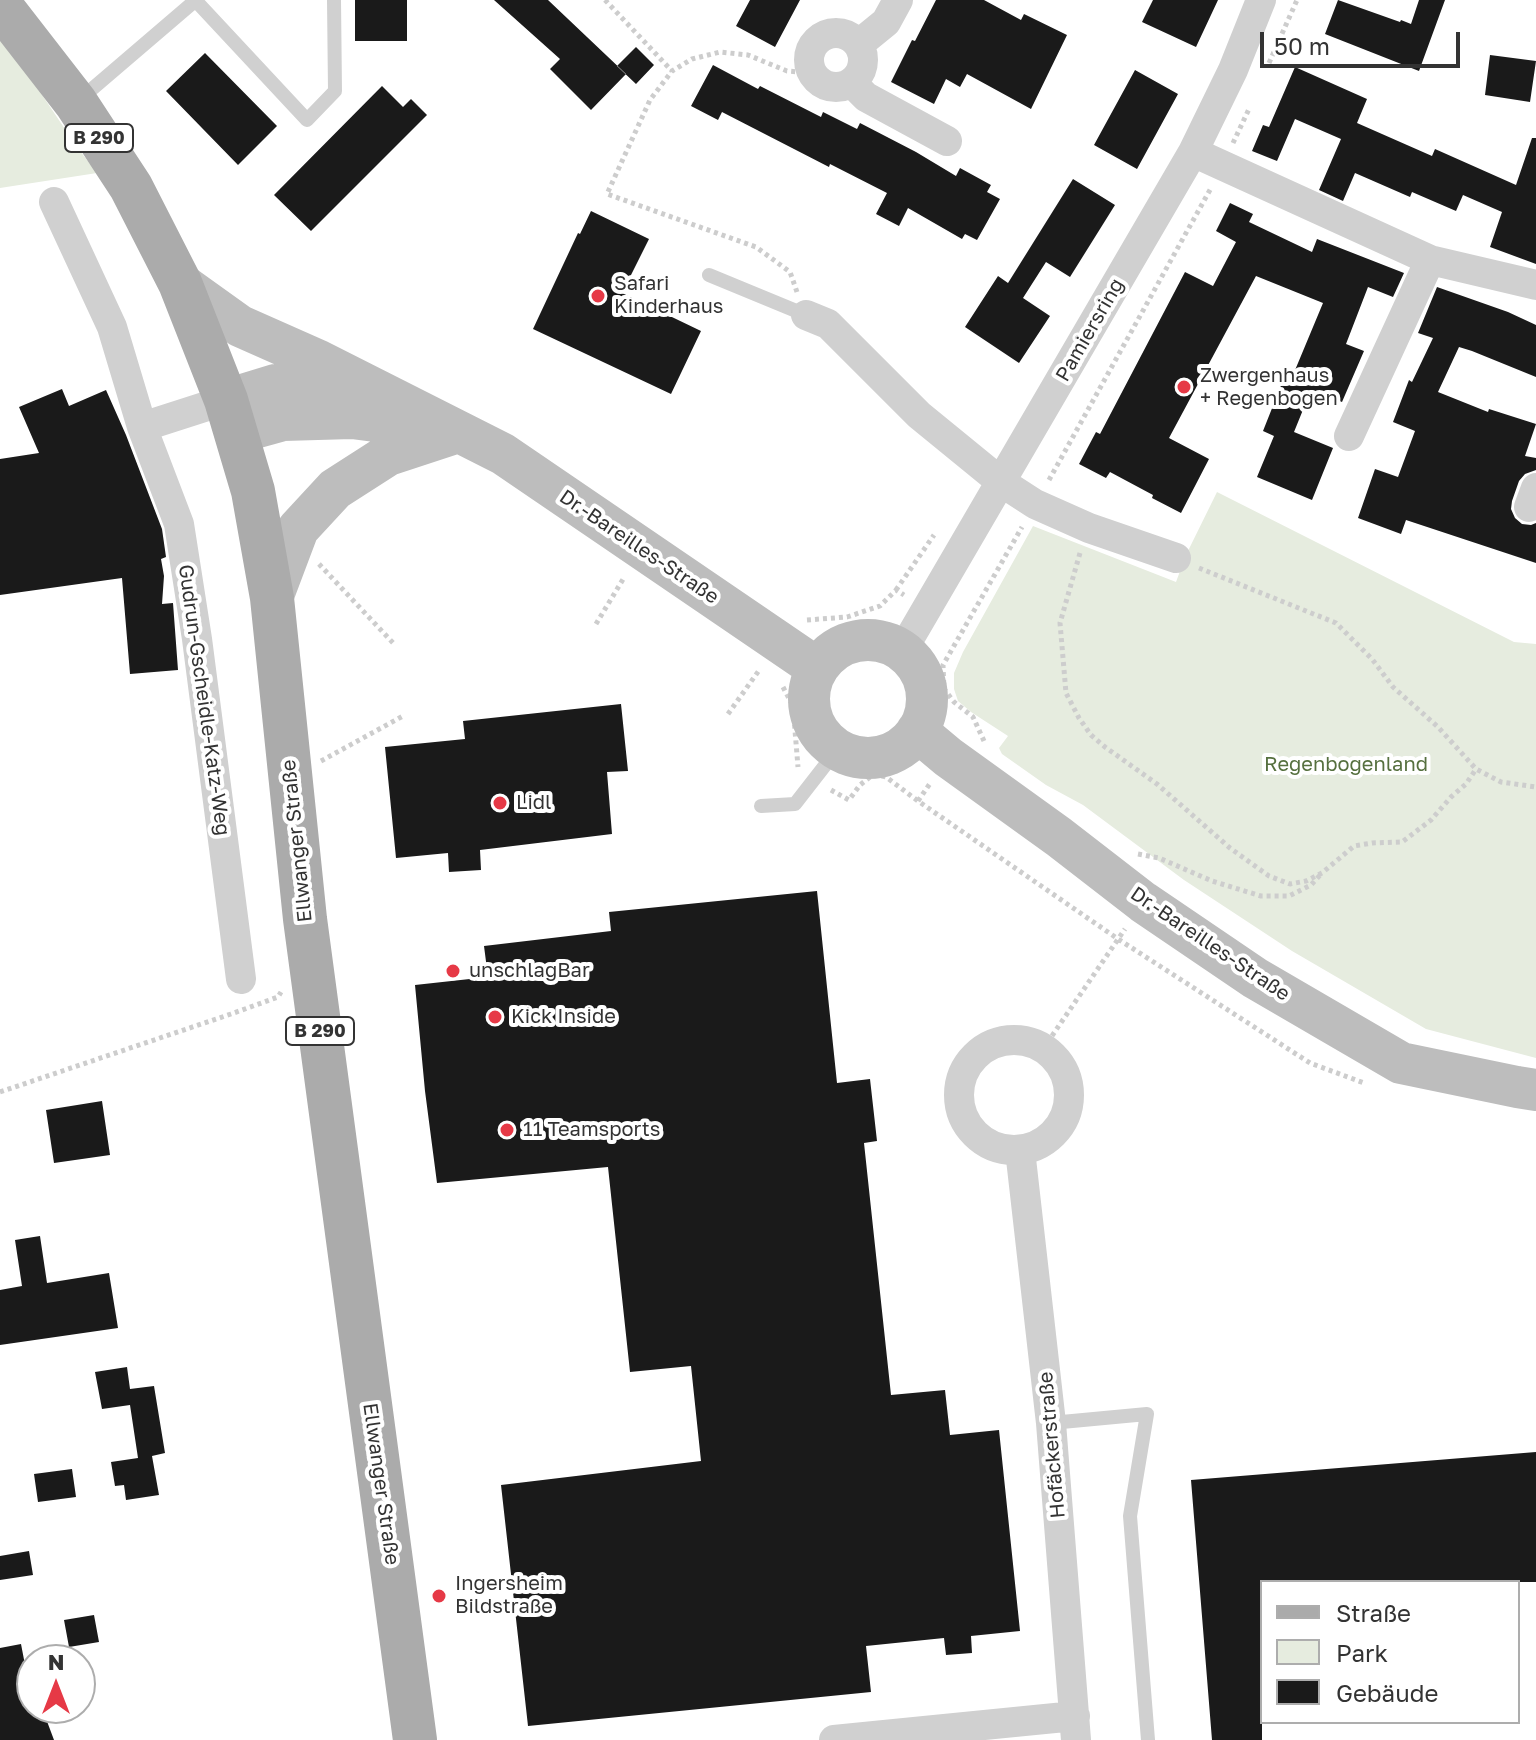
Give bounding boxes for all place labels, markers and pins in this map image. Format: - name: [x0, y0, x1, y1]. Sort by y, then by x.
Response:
- place label: Safari Kinderhaus: [614, 272, 723, 319]
- marker: Safari Kinderhaus: [589, 287, 607, 305]
- place label: Zwergenhaus + Regenbogen: [1200, 364, 1338, 411]
- marker: Zwergenhaus + Regenbogen: [1175, 378, 1193, 396]
- place label: Lidl: [516, 791, 551, 815]
- marker: Lidl: [491, 794, 509, 812]
- place label: unschlagBar: [469, 959, 590, 983]
- marker: unschlagBar: [444, 962, 462, 980]
- place label: Kick Inside: [511, 1005, 616, 1029]
- marker: Kick Inside: [486, 1008, 504, 1026]
- place label: 11 Teamsports: [523, 1118, 660, 1142]
- marker: 11 Teamsports: [498, 1121, 516, 1139]
- place label: Ingersheim Bildstraße: [455, 1572, 563, 1619]
- marker: Ingersheim Bildstraße: [430, 1587, 448, 1605]

